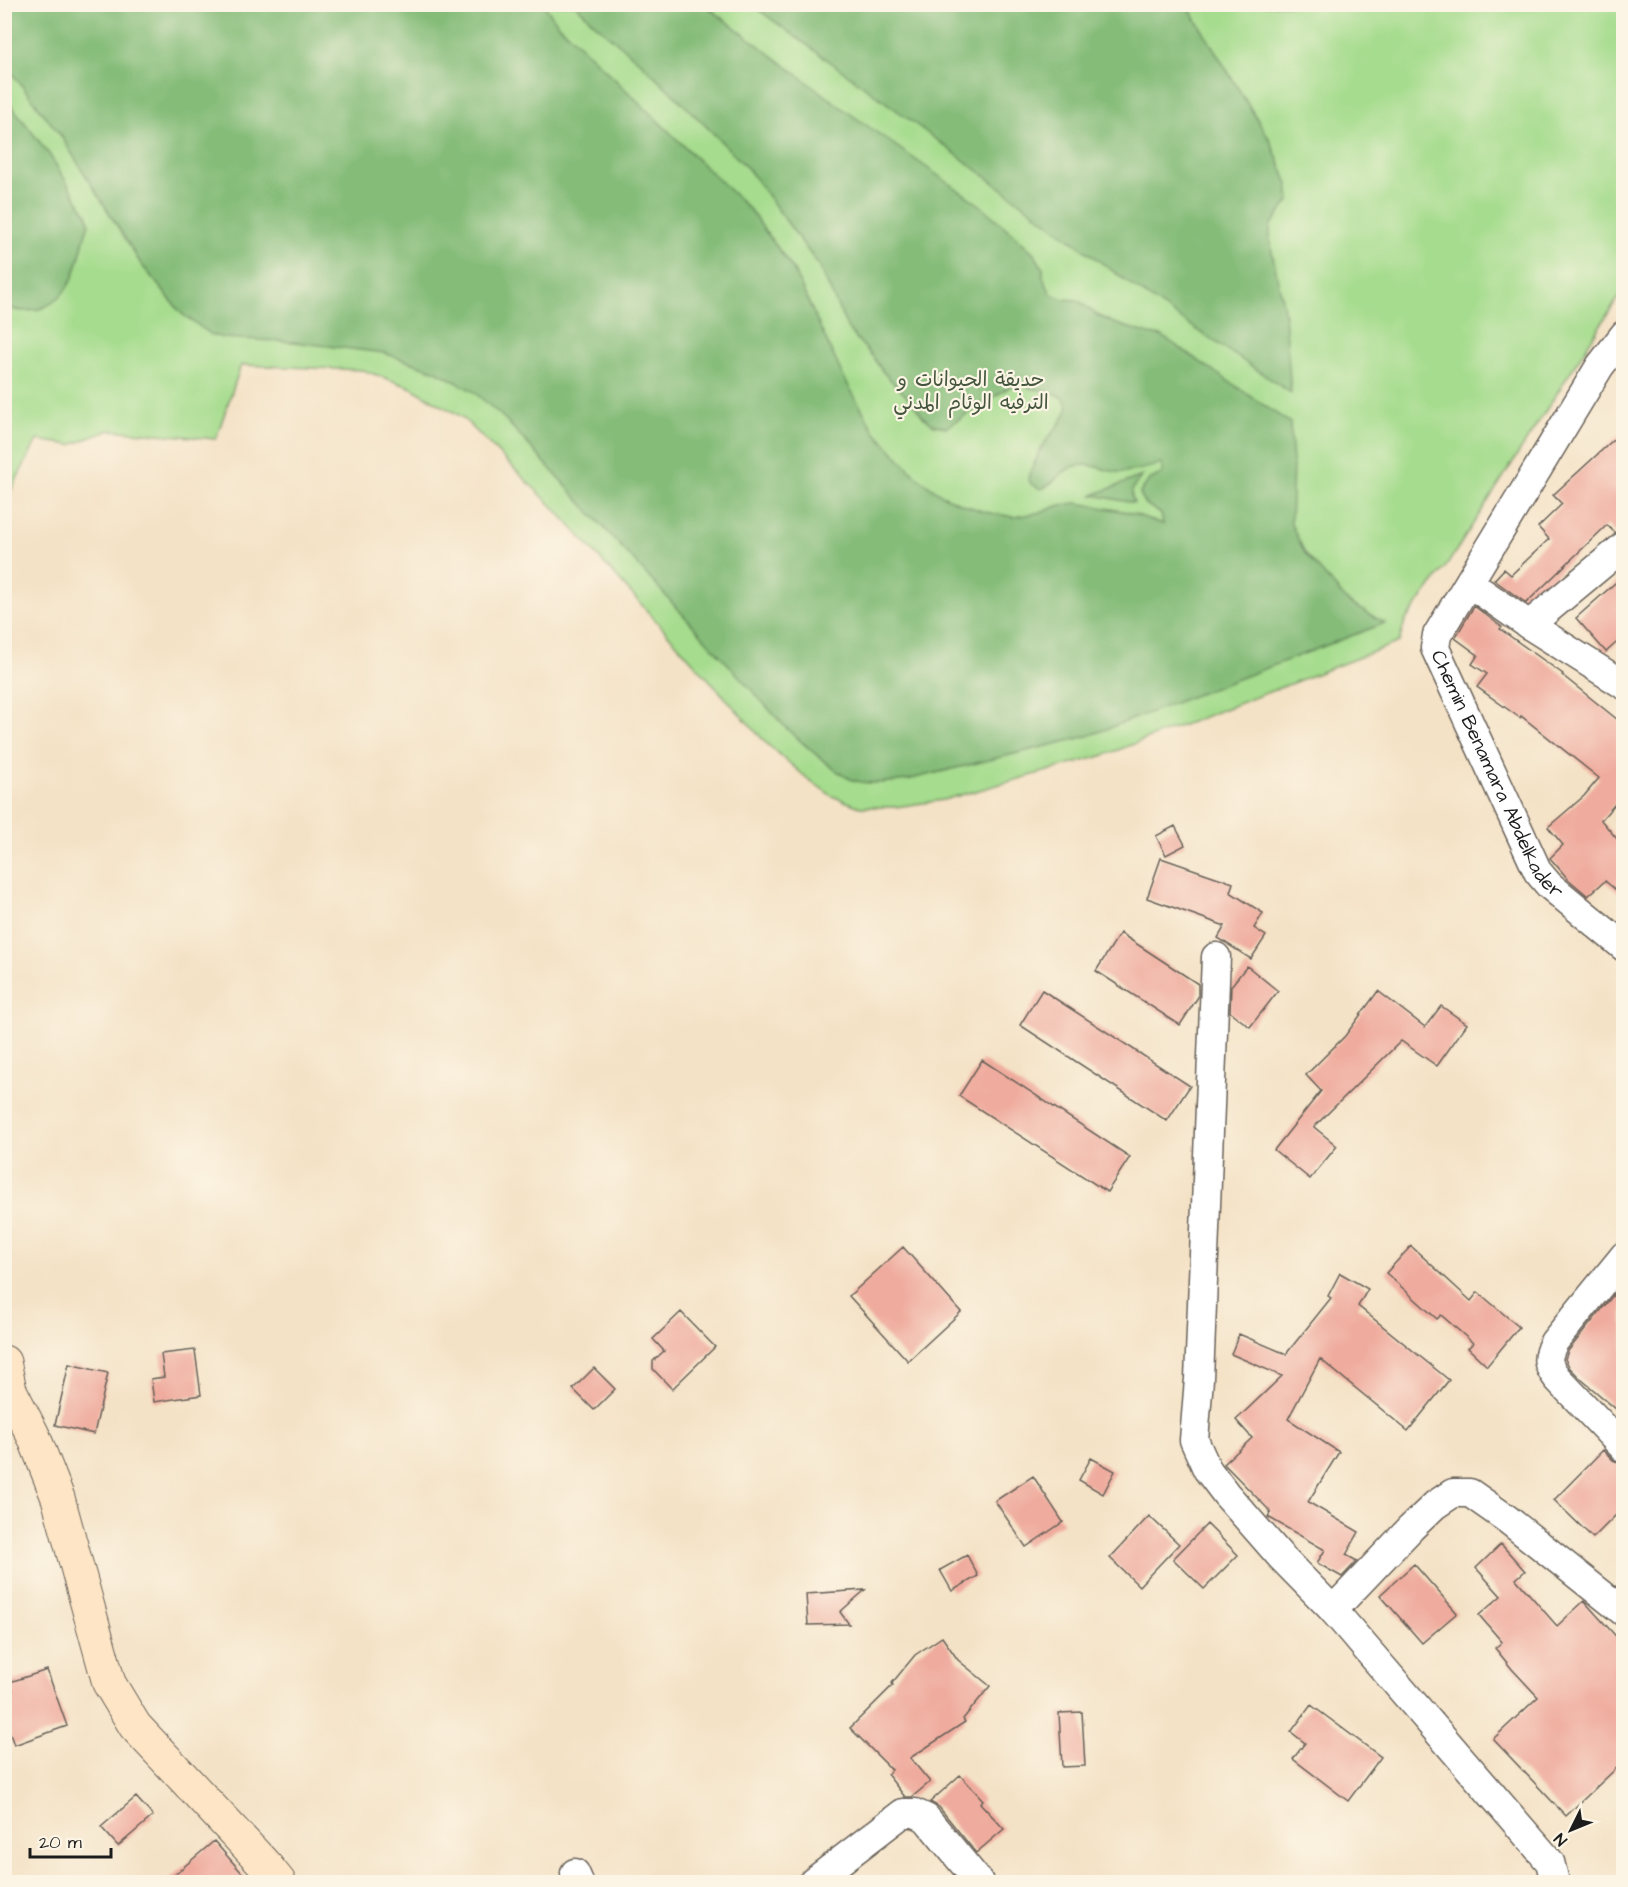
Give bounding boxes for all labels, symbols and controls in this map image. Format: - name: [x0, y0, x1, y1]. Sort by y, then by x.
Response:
- park label: حديقة الحيوانات و الترفيه الوئام المدني: [893, 366, 1049, 420]
- street label: Chemin Benamara Abdelkader: [1424, 646, 1569, 905]
- north arrow: [1541, 1800, 1601, 1860]
- scale bar: [30, 1821, 111, 1859]
- text: N: [1549, 1828, 1572, 1851]
- text: 20 m: [39, 1830, 82, 1855]

